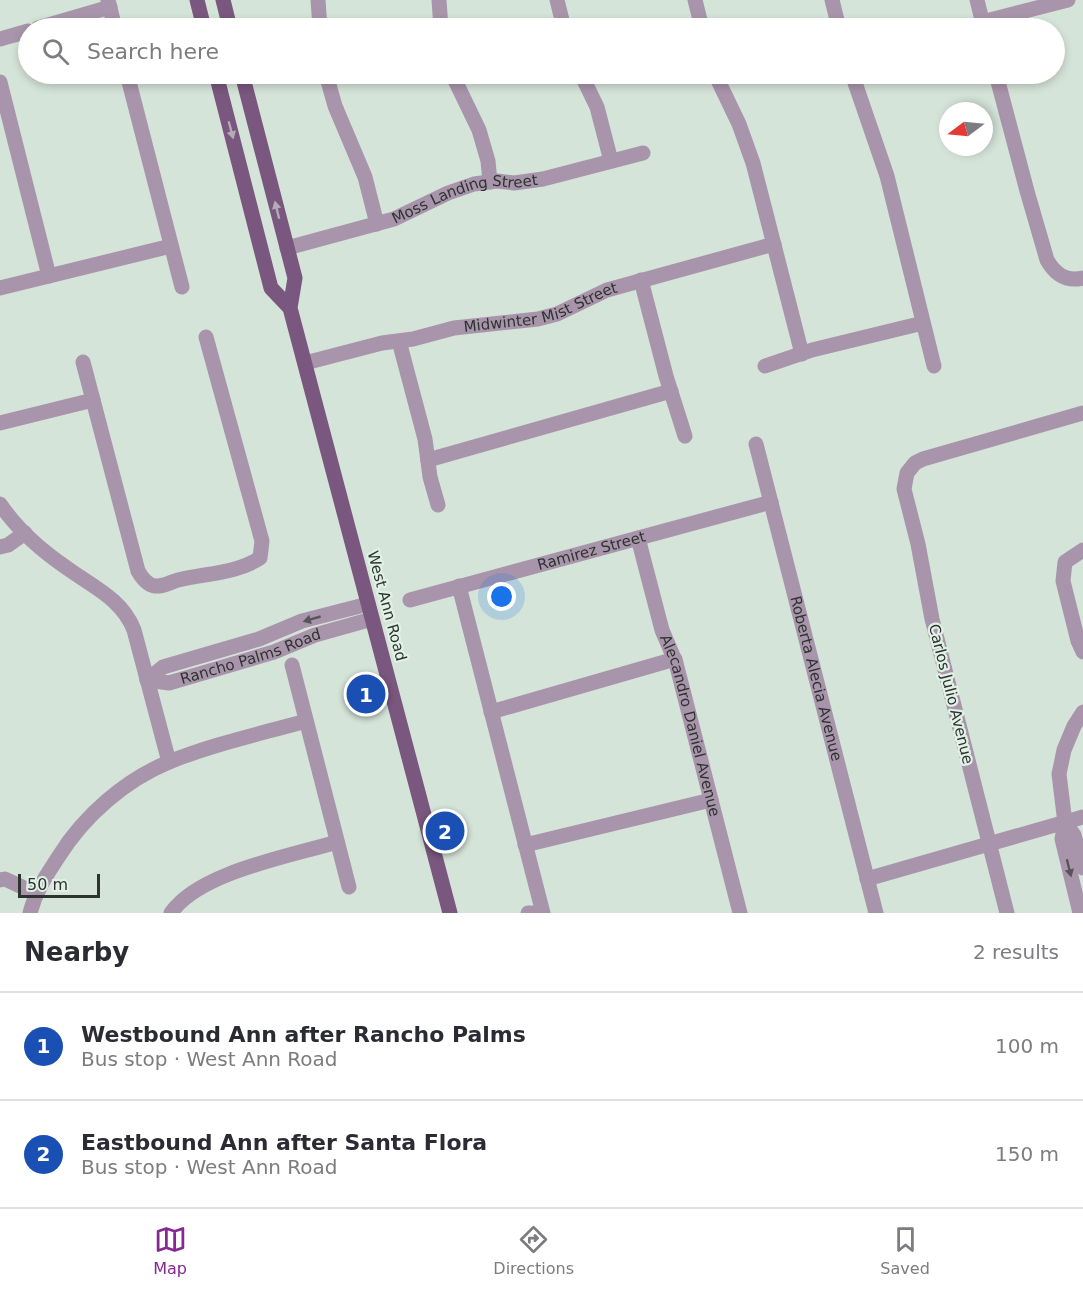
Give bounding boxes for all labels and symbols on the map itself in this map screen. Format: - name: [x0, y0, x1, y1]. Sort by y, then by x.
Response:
- north arrow: [939, 102, 993, 156]
- one-way arrow: [226, 121, 236, 139]
- street label: Moss Landing Street: [389, 171, 539, 228]
- one-way arrow: [272, 201, 282, 220]
- street label: Midwinter Mist Street: [463, 279, 619, 336]
- street label: Ramirez Street: [535, 527, 648, 574]
- street label: West Ann Road: [364, 549, 410, 663]
- your location: [487, 582, 516, 611]
- street label: Roberta Alecia Avenue: [786, 594, 846, 763]
- one-way arrow: [302, 615, 320, 624]
- street label: Carlos Julio Avenue: [925, 622, 977, 766]
- street label: Rancho Palms Road: [178, 625, 323, 688]
- street label: Alecandro Daniel Avenue: [656, 632, 724, 819]
- pin: 1: [346, 672, 386, 716]
- pin: 2: [426, 808, 464, 854]
- one-way arrow: [1064, 859, 1074, 877]
- scale bar: [18, 871, 100, 898]

